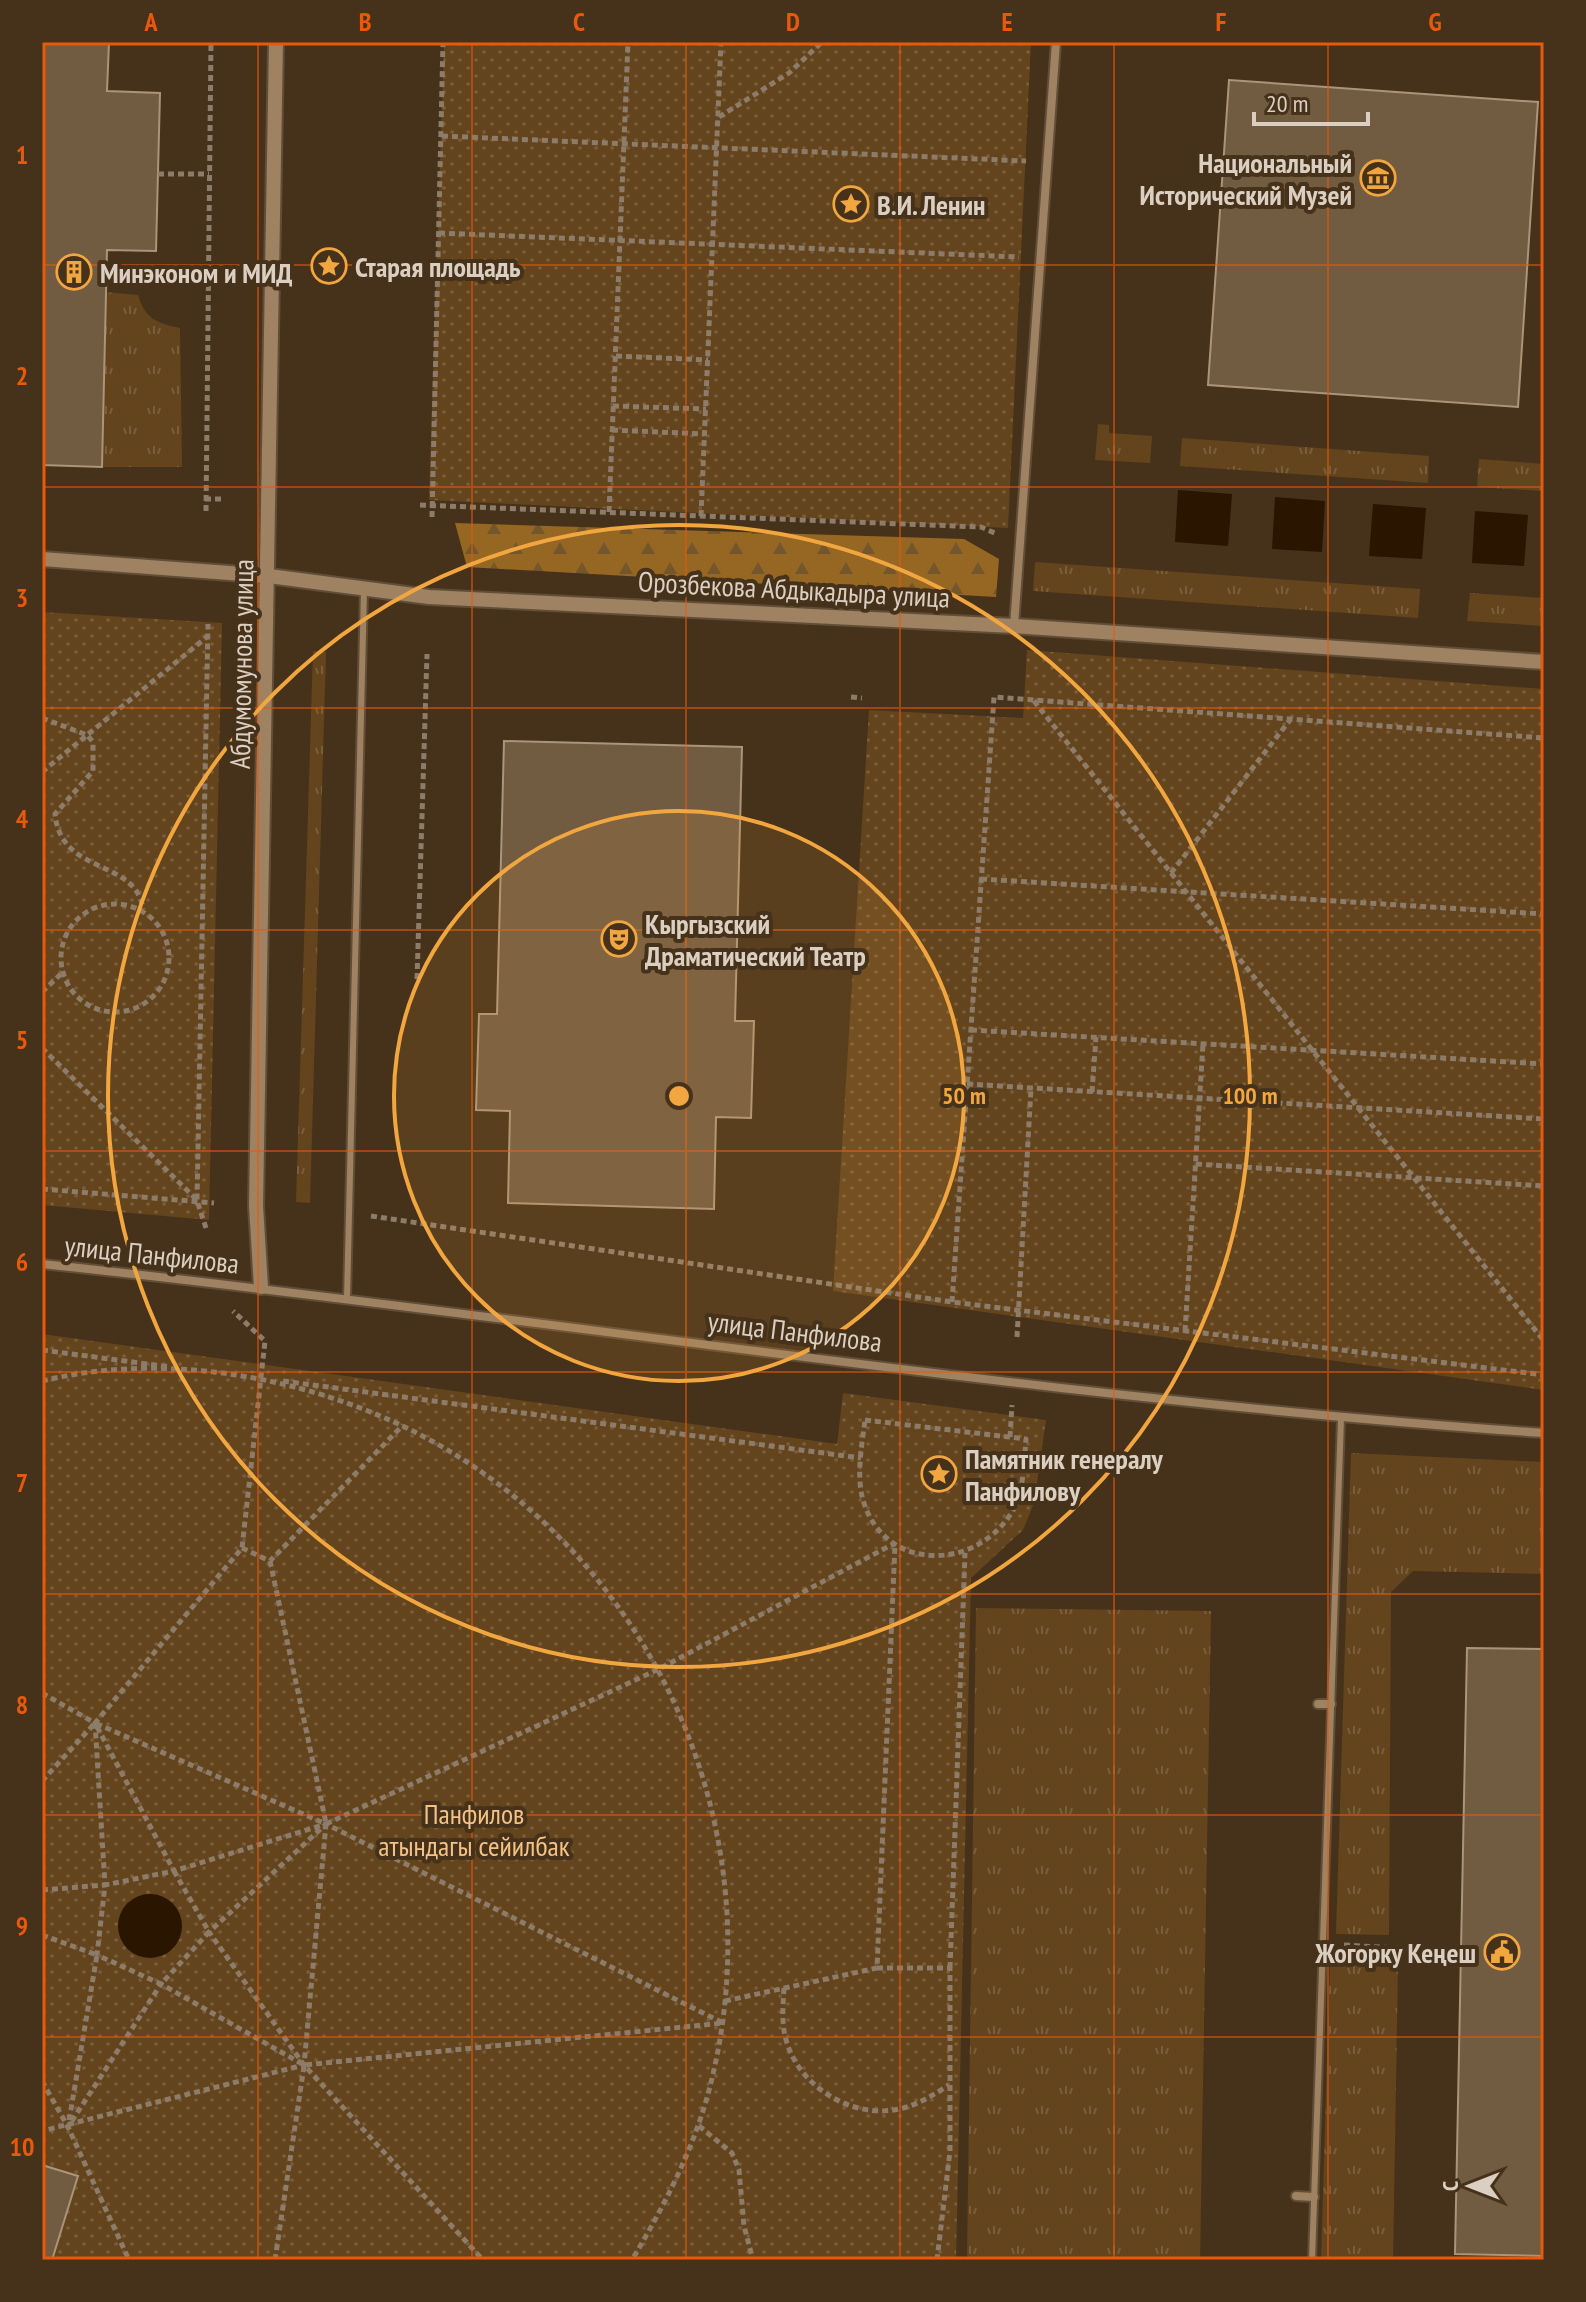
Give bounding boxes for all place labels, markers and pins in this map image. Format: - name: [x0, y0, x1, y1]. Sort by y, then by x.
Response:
- place label: Национальный Исторический Музей: [1140, 144, 1352, 213]
- museum icon: Национальный Исторический Музей: [1359, 159, 1397, 197]
- place icon: В.И. Ленин: [832, 185, 870, 223]
- place label: В.И. Ленин: [877, 186, 986, 223]
- place icon: Старая площадь: [310, 247, 348, 285]
- place label: Старая площадь: [355, 248, 521, 285]
- building icon: Минэконом и МИД: [55, 253, 93, 291]
- place label: Минэконом и МИД: [100, 254, 292, 291]
- place label: Кыргызский Драматический Театр: [645, 905, 866, 974]
- theatre icon: Кыргызский Драматический Театр: [600, 920, 638, 958]
- centre of rings: [665, 1082, 693, 1110]
- place label: Памятник генералу Панфилову: [965, 1440, 1164, 1509]
- place icon: Памятник генералу Панфилову: [920, 1455, 958, 1493]
- public building icon: Жогорку Кеңеш: [1483, 1933, 1521, 1971]
- place label: Жогорку Кеңеш: [1314, 1934, 1476, 1971]

